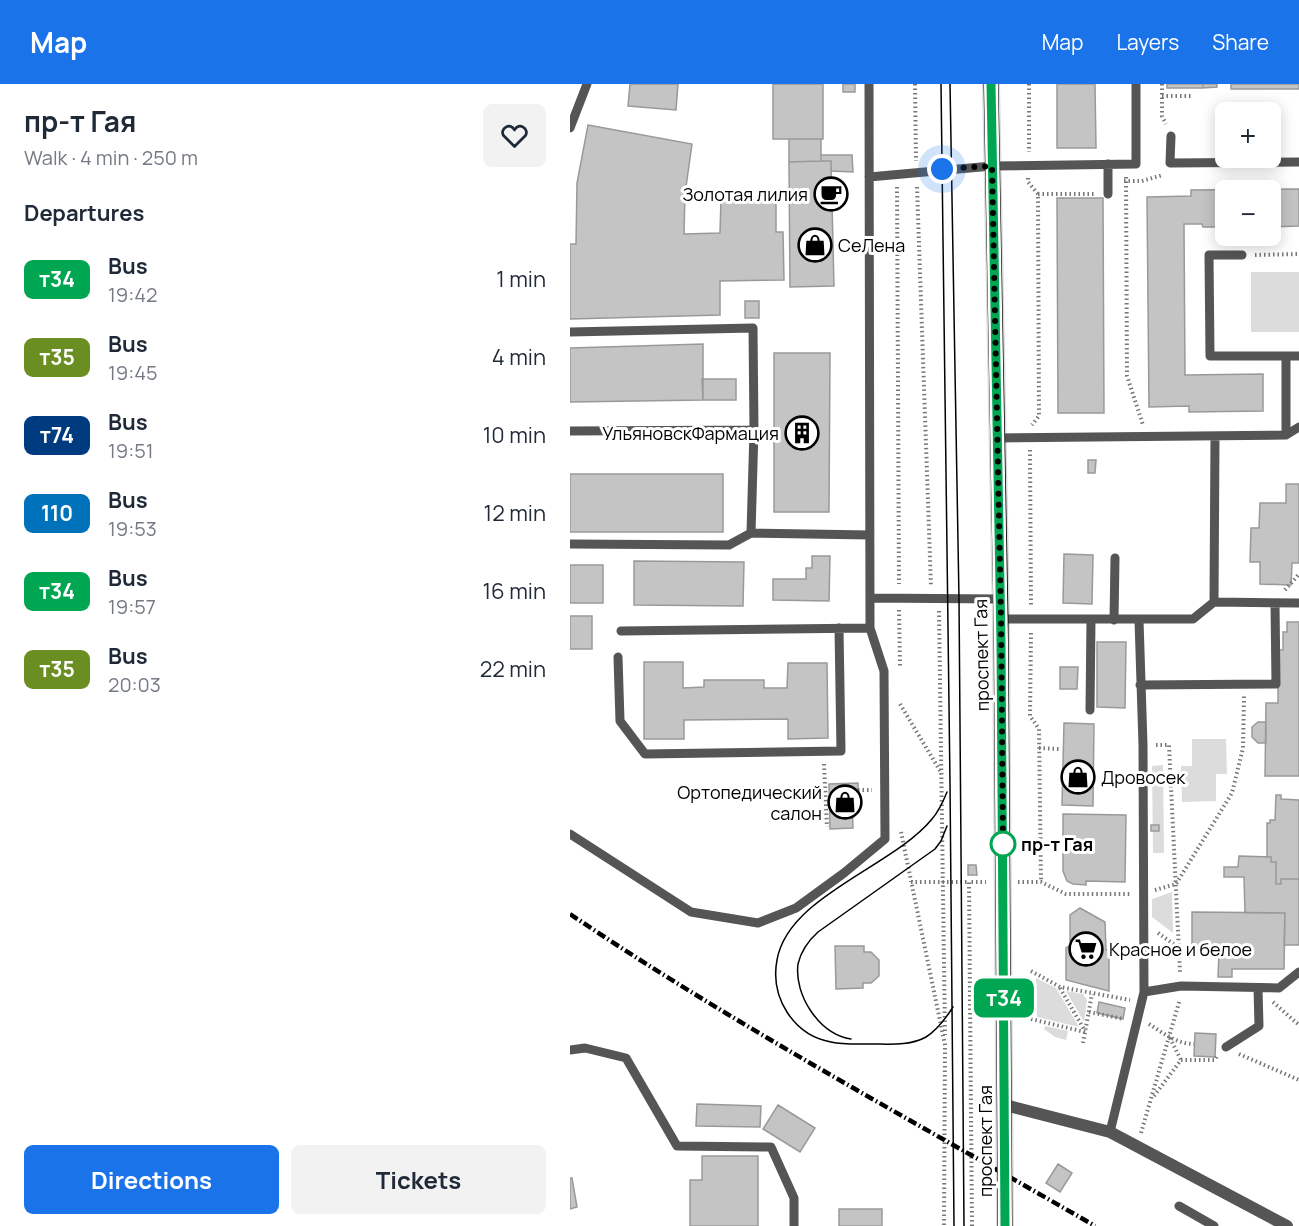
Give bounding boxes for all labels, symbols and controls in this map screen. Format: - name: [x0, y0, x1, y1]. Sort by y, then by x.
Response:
- text: Map: [30, 23, 87, 61]
- text: Map: [1042, 28, 1083, 56]
- text: Layers: [1116, 28, 1179, 56]
- text: Share: [1212, 28, 1269, 56]
- text: пр-т Гая: [24, 102, 136, 140]
- map controls: [1215, 102, 1281, 246]
- button: +: [1215, 102, 1281, 168]
- button: heart: [483, 104, 546, 167]
- text: Walk · 4 min · 250 m: [24, 144, 198, 171]
- your location: [927, 154, 957, 184]
- cafe icon: Золотая лилия: [813, 176, 849, 212]
- button: −: [1215, 180, 1281, 246]
- place label: Золотая лилия: [682, 182, 808, 206]
- text: Departures: [24, 198, 144, 228]
- shop icon: СеЛена: [797, 227, 833, 263]
- place label: СеЛена: [838, 233, 905, 257]
- text: Bus: [108, 251, 148, 281]
- text: 1 min: [496, 264, 546, 294]
- text: т34: [39, 265, 75, 293]
- text: 19:42: [108, 281, 157, 308]
- text: Bus: [108, 329, 148, 359]
- text: 4 min: [492, 342, 546, 372]
- text: т35: [39, 343, 75, 371]
- text: 19:45: [108, 359, 158, 386]
- text: Bus: [108, 407, 148, 437]
- building icon: УльяновскФармация: [784, 415, 820, 451]
- text: 10 min: [483, 420, 546, 450]
- text: т74: [40, 421, 74, 449]
- place label: УльяновскФармация: [602, 421, 779, 445]
- text: 19:51: [108, 437, 154, 464]
- text: Bus: [108, 485, 148, 515]
- text: 12 min: [484, 498, 546, 528]
- text: 110: [41, 499, 73, 527]
- text: 19:53: [108, 515, 157, 542]
- text: Bus: [108, 563, 148, 593]
- text: 16 min: [483, 576, 546, 606]
- text: т34: [39, 577, 75, 605]
- text: 19:57: [108, 593, 156, 620]
- street label: проспект Гая: [968, 599, 994, 711]
- text: Bus: [108, 641, 148, 671]
- text: 22 min: [480, 654, 546, 684]
- text: т35: [39, 655, 75, 683]
- text: 20:03: [108, 671, 161, 698]
- shop icon: Дровосек: [1060, 759, 1096, 795]
- place label: Дровосек: [1101, 765, 1186, 789]
- place label: Ортопедический салон: [677, 780, 822, 825]
- shop icon: Ортопедический салон: [827, 784, 863, 820]
- marker: пр-т Гая: [990, 831, 1016, 857]
- place label: пр-т Гая: [1021, 832, 1093, 856]
- supermarket icon: Красное и белое: [1068, 931, 1104, 967]
- place label: Красное и белое: [1109, 937, 1252, 961]
- line badge: т34: [970, 978, 1038, 1018]
- text: т34: [986, 984, 1022, 1012]
- street label: проспект Гая: [973, 1085, 997, 1197]
- button: Directions: [24, 1145, 279, 1214]
- button: Tickets: [291, 1145, 546, 1214]

